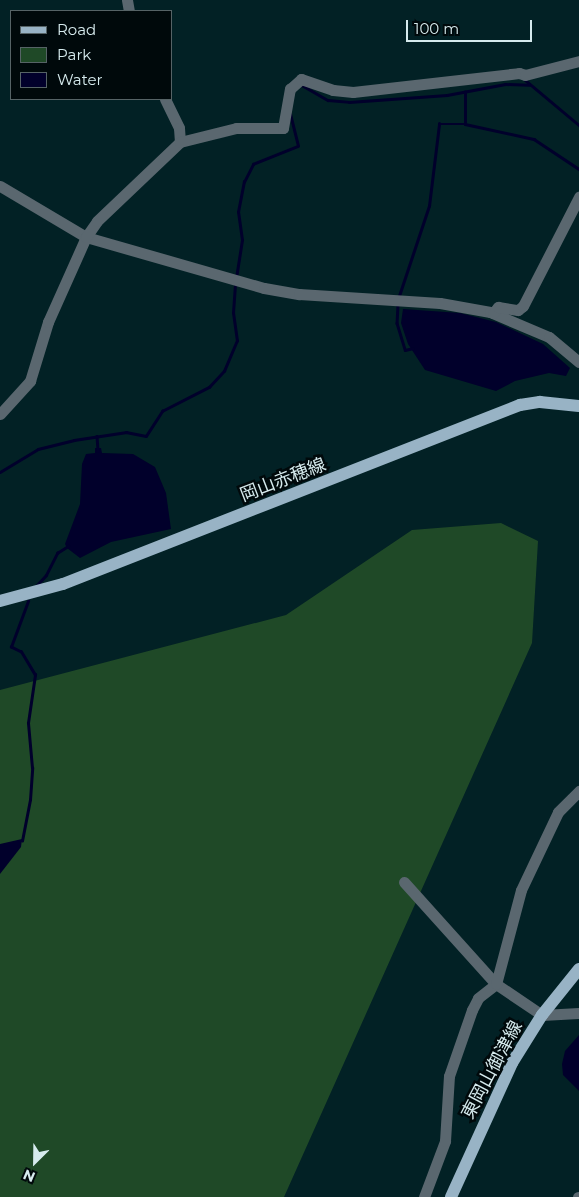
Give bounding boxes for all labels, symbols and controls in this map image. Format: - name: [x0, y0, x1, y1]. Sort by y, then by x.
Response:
- legend: [10, 10, 172, 100]
- scale bar: [409, 10, 535, 42]
- text: 100 m: [414, 19, 459, 38]
- text: Road: [57, 20, 96, 39]
- text: Park: [57, 45, 91, 64]
- text: Water: [57, 70, 103, 89]
- street label: 岡山赤穂線: [237, 454, 329, 506]
- street label: 東岡山御津線: [457, 1017, 527, 1123]
- north arrow: [10, 1137, 60, 1187]
- text: N: [20, 1165, 38, 1186]

